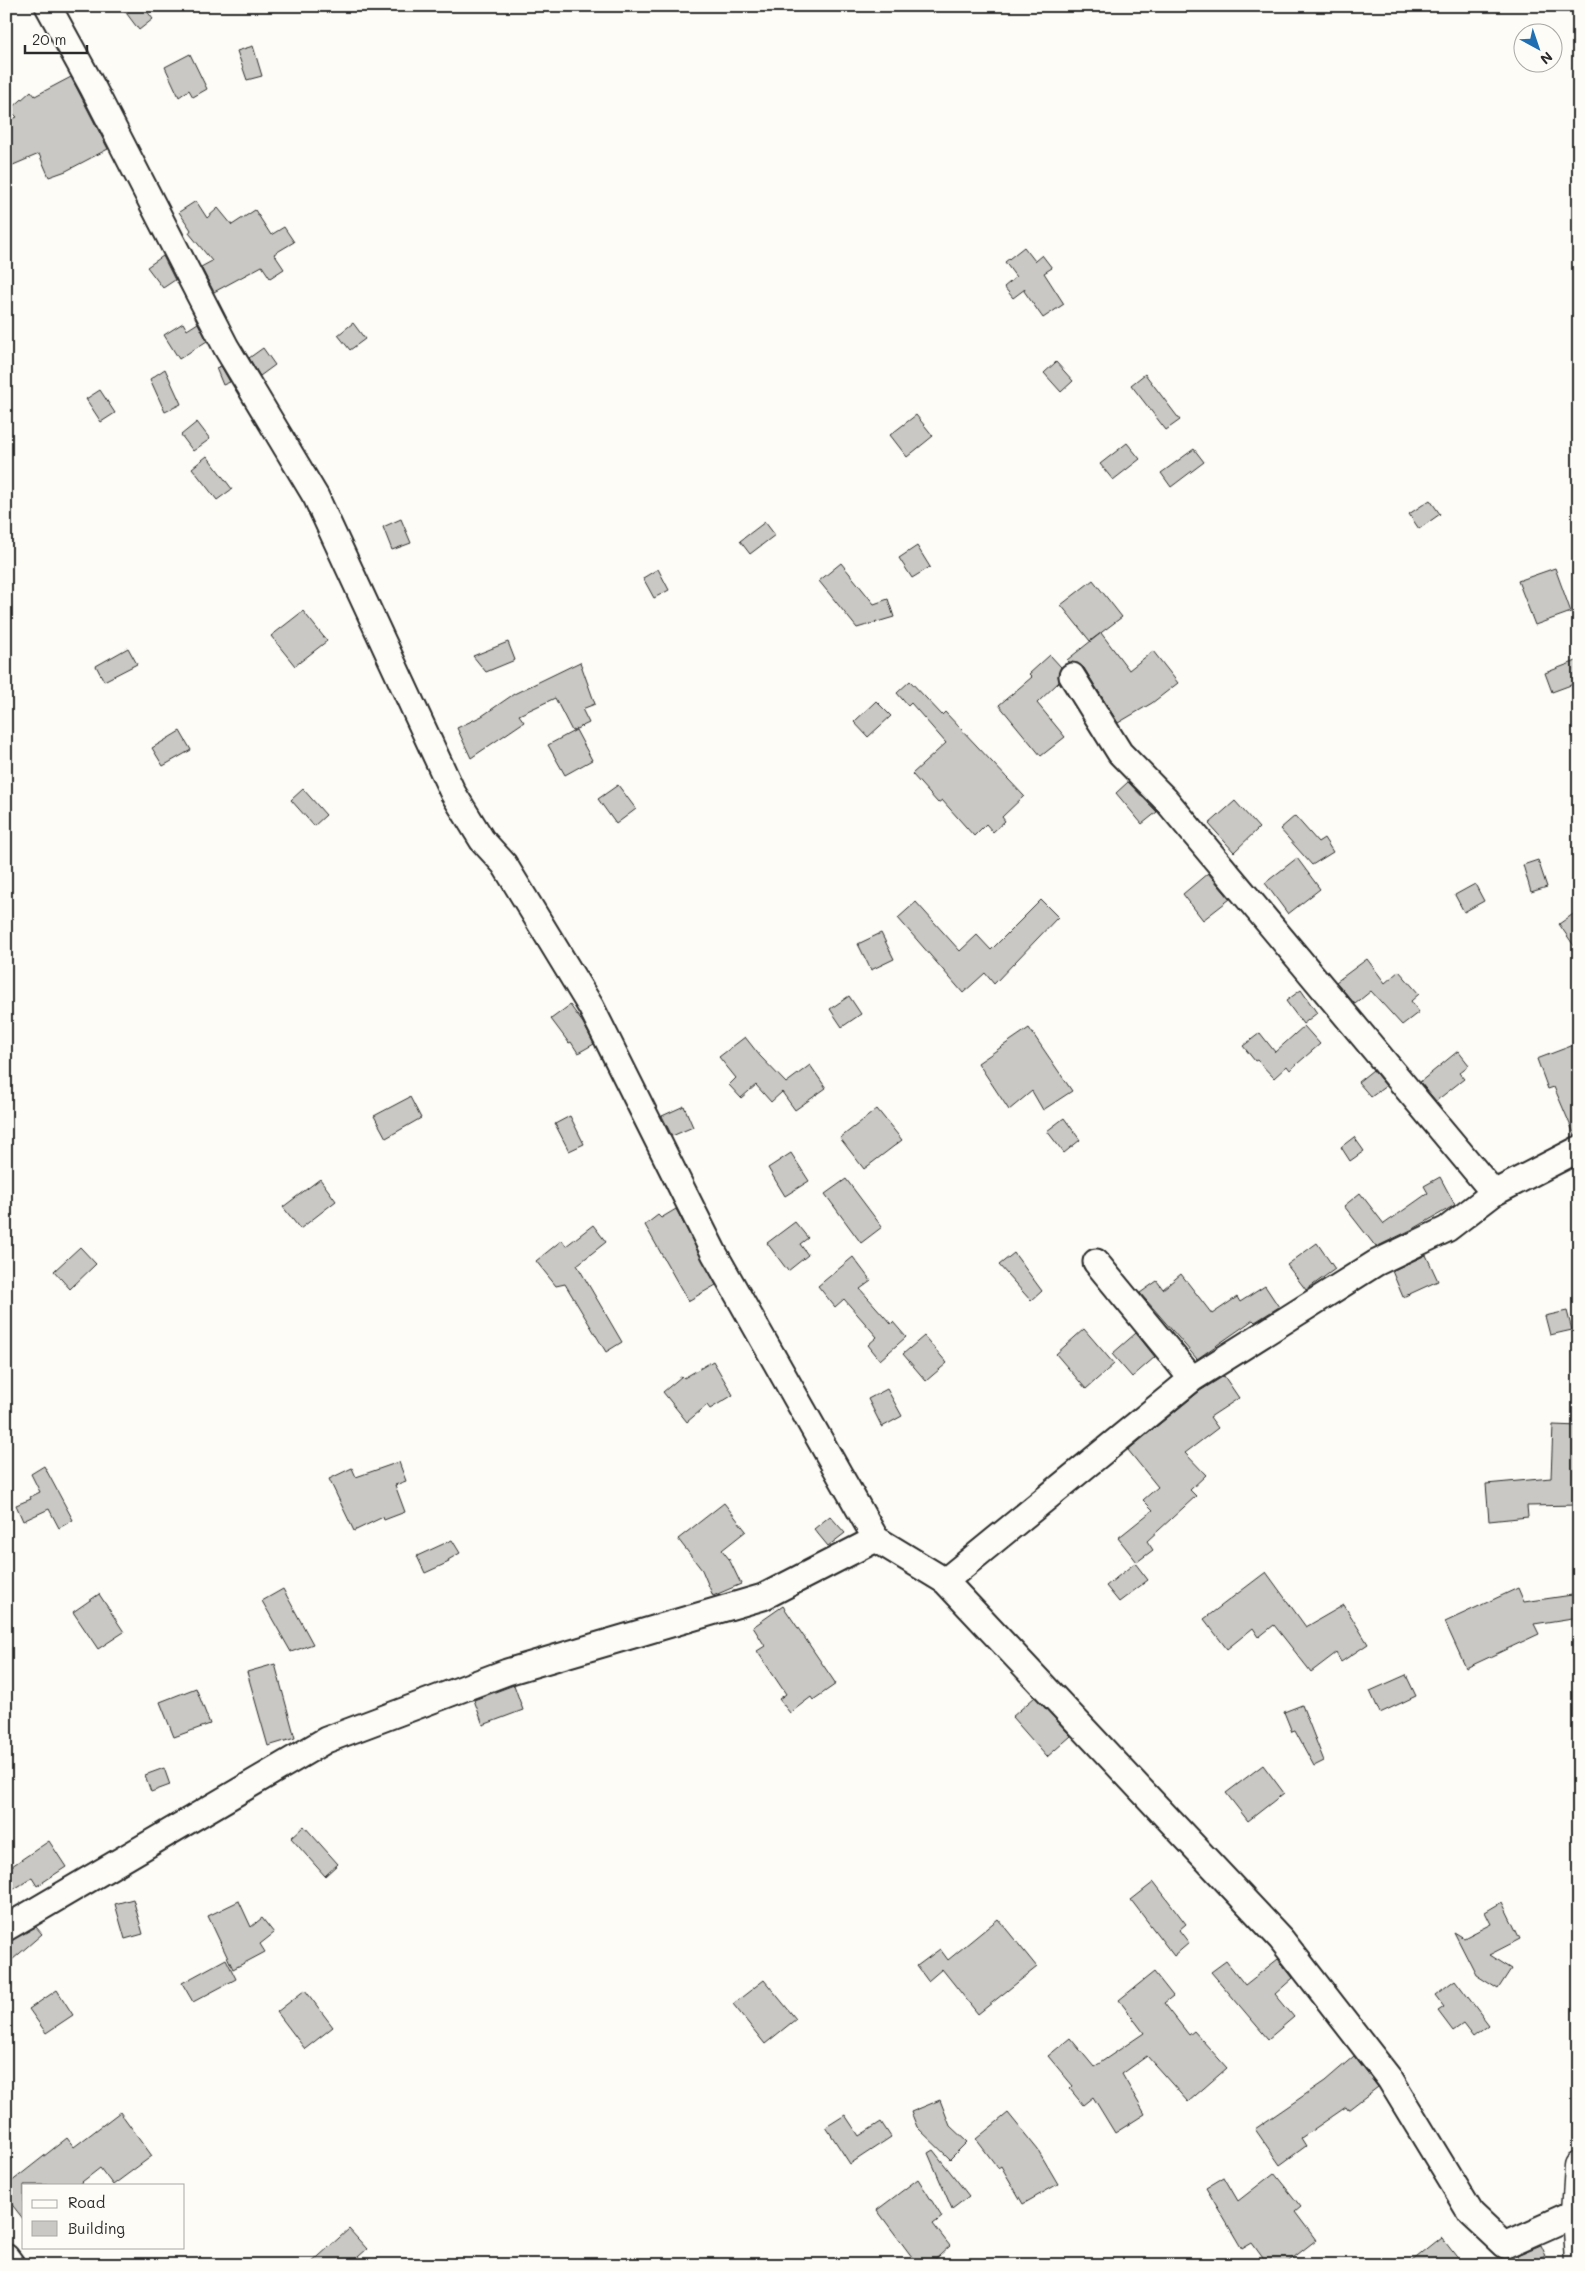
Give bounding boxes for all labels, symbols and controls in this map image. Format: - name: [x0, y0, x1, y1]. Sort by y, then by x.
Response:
- scale bar: [25, 22, 88, 54]
- north arrow: [1512, 22, 1562, 72]
- text: 20 m: [32, 29, 66, 49]
- text: N: [1536, 48, 1557, 69]
- legend: [22, 2184, 185, 2248]
- text: Road: [68, 2192, 105, 2212]
- text: Building: [68, 2218, 125, 2238]

